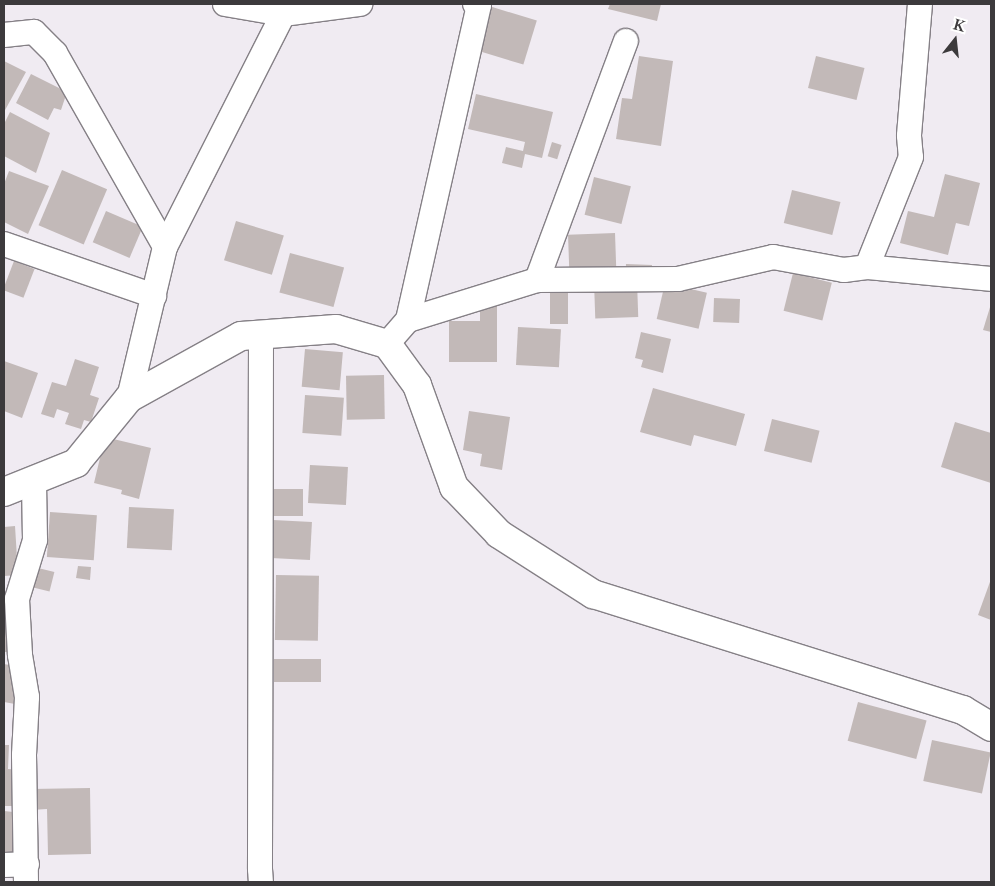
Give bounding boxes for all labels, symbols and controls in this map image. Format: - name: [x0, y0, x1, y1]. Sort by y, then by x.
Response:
- north arrow: [930, 15, 980, 65]
- text: K: [951, 15, 967, 36]

